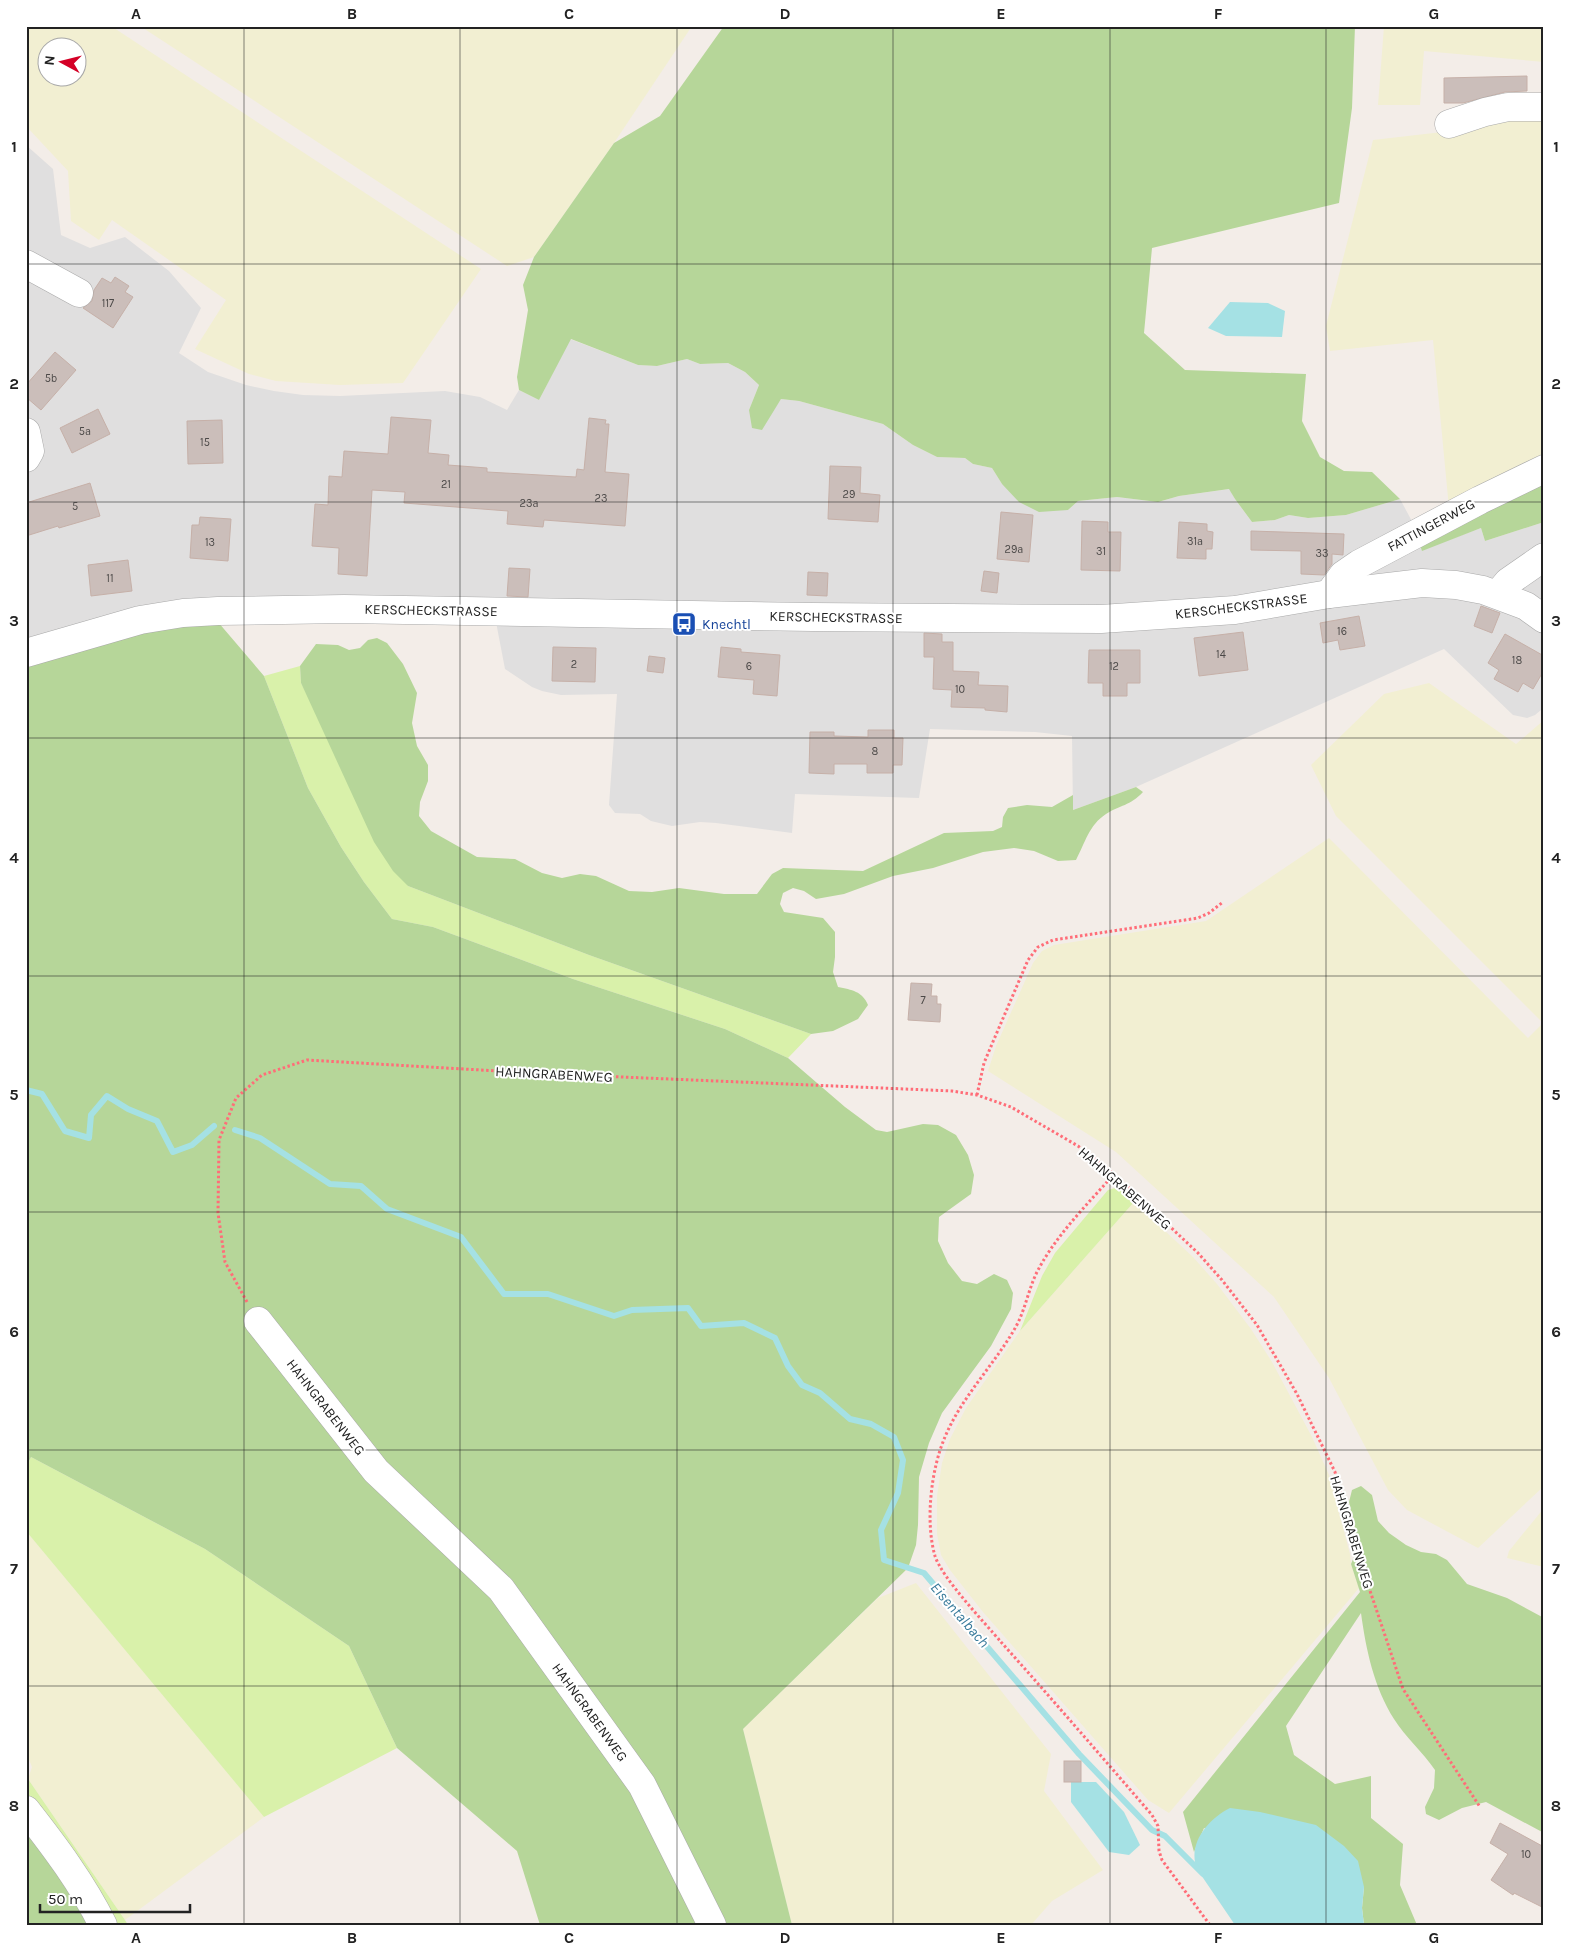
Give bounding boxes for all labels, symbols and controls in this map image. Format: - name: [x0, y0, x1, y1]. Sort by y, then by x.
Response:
- text: A: [131, 4, 141, 23]
- text: B: [347, 4, 357, 23]
- text: C: [564, 4, 574, 23]
- text: D: [780, 4, 791, 23]
- text: E: [996, 4, 1006, 23]
- text: F: [1214, 4, 1223, 23]
- text: G: [1429, 4, 1439, 23]
- north arrow: [38, 38, 88, 88]
- text: N: [41, 54, 59, 66]
- text: 1: [11, 137, 17, 156]
- text: 1: [1553, 137, 1559, 156]
- house number: 117: [102, 297, 114, 310]
- house number: 5b: [45, 372, 57, 385]
- text: 2: [9, 374, 19, 393]
- text: 2: [1551, 374, 1561, 393]
- house number: 5a: [79, 425, 91, 438]
- house number: 15: [200, 436, 210, 449]
- house number: 21: [441, 478, 451, 491]
- house number: 29: [843, 488, 855, 501]
- house number: 23: [595, 492, 607, 505]
- street label: FATTINGERWEG: [1385, 495, 1478, 556]
- house number: 23a: [520, 497, 538, 510]
- house number: 5: [72, 500, 78, 513]
- house number: 31a: [1187, 535, 1203, 548]
- house number: 13: [205, 536, 215, 549]
- house number: 29a: [1005, 543, 1023, 556]
- house number: 31: [1096, 545, 1106, 558]
- house number: 33: [1316, 547, 1329, 560]
- house number: 11: [106, 572, 114, 585]
- street label: KERSCHECKSTRASSE: [1174, 590, 1308, 623]
- street label: KERSCHECKSTRASSE: [364, 601, 498, 620]
- street label: KERSCHECKSTRASSE: [769, 608, 903, 627]
- text: 3: [9, 611, 19, 630]
- bus stop icon: Knechtl: [671, 611, 697, 637]
- text: 3: [1551, 611, 1561, 630]
- place label: Knechtl: [702, 616, 751, 633]
- house number: 16: [1337, 625, 1347, 638]
- house number: 14: [1216, 648, 1226, 661]
- house number: 18: [1512, 654, 1522, 667]
- house number: 2: [571, 658, 577, 671]
- house number: 6: [746, 660, 752, 673]
- house number: 12: [1109, 660, 1119, 673]
- house number: 10: [955, 683, 965, 696]
- house number: 8: [872, 745, 879, 758]
- text: 4: [9, 848, 19, 867]
- text: 4: [1551, 848, 1561, 867]
- house number: 7: [920, 994, 926, 1007]
- street label: HAHNGRABENWEG: [495, 1063, 613, 1086]
- text: 5: [9, 1085, 19, 1104]
- text: 5: [1551, 1085, 1561, 1104]
- street label: HAHNGRABENWEG: [1075, 1143, 1175, 1233]
- text: 6: [9, 1322, 19, 1341]
- text: 6: [1551, 1322, 1561, 1341]
- street label: HAHNGRABENWEG: [283, 1356, 368, 1459]
- street label: HAHNGRABENWEG: [1326, 1473, 1377, 1591]
- text: 7: [10, 1559, 18, 1578]
- text: 7: [1552, 1559, 1560, 1578]
- water label: Eisentalbach: [927, 1579, 993, 1651]
- street label: HAHNGRABENWEG: [548, 1660, 631, 1765]
- text: 8: [9, 1796, 19, 1815]
- text: 8: [1551, 1796, 1561, 1815]
- house number: 10: [1521, 1848, 1531, 1861]
- scale bar: [40, 1881, 190, 1913]
- text: 50 m: [48, 1890, 83, 1908]
- text: A: [131, 1928, 141, 1947]
- text: B: [347, 1928, 357, 1947]
- text: C: [564, 1928, 574, 1947]
- text: D: [780, 1928, 791, 1947]
- text: E: [996, 1928, 1006, 1947]
- text: F: [1214, 1928, 1223, 1947]
- text: G: [1429, 1928, 1439, 1947]

